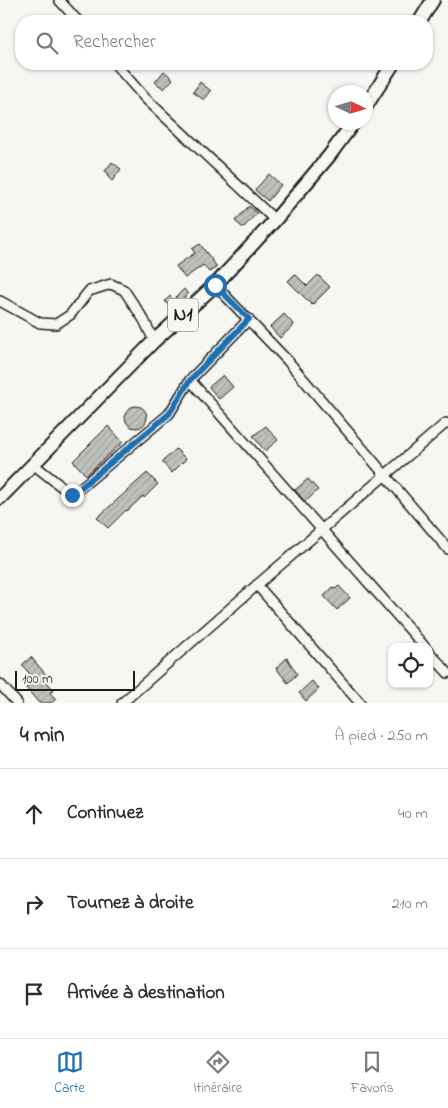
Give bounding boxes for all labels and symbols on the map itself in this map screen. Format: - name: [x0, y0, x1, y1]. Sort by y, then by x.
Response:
- north arrow: [328, 85, 373, 130]
- route start: [204, 274, 227, 297]
- road number: N1: [168, 298, 198, 332]
- route end: [61, 484, 84, 507]
- scale bar: [15, 668, 135, 691]

